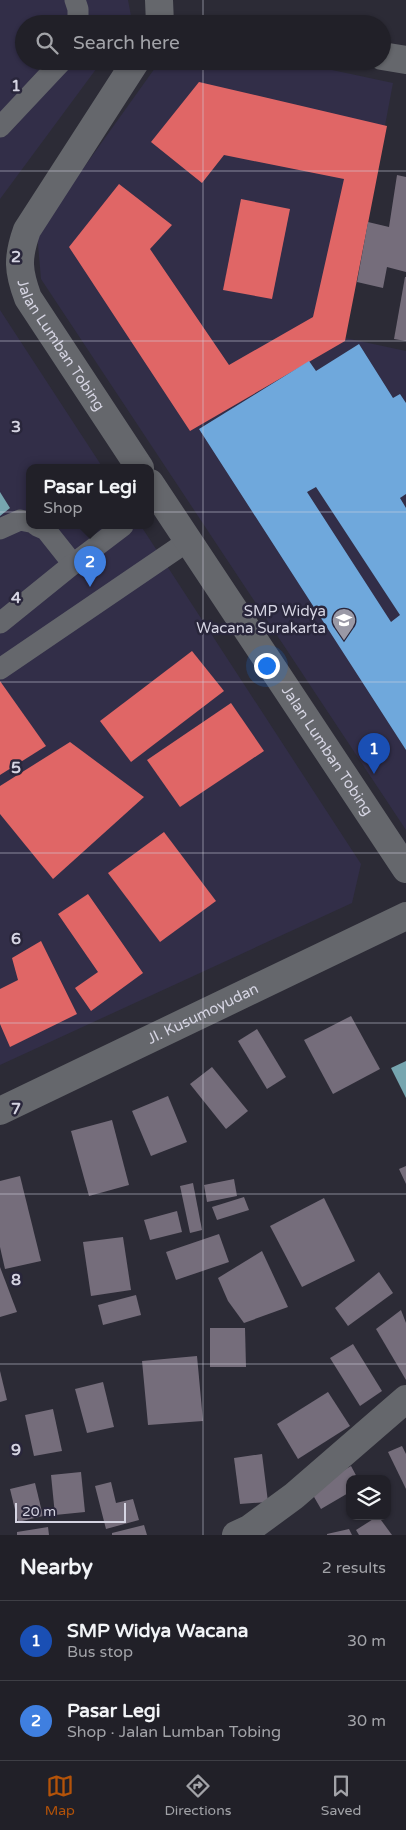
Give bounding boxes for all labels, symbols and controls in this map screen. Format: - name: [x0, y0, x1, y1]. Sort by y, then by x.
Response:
- search box: [15, 15, 391, 70]
- icon: search: [33, 29, 61, 57]
- text: Search here: [73, 32, 180, 54]
- text: 1: [11, 76, 21, 96]
- text: 2: [11, 247, 21, 267]
- street label: Jalan Lumban Tobing: [13, 277, 109, 414]
- text: 3: [11, 417, 21, 437]
- popup: [26, 464, 154, 529]
- text: Pasar Legi: [43, 476, 137, 498]
- text: Shop: [43, 498, 83, 518]
- pin: 2: [74, 546, 106, 587]
- text: 4: [11, 588, 21, 608]
- place label: SMP Widya Wacana Surakarta: [196, 602, 326, 637]
- school or university icon: SMP Widya Wacana Surakarta: [331, 607, 357, 641]
- your location: [254, 653, 280, 679]
- street label: Jalan Lumban Tobing: [278, 682, 377, 819]
- pin: 1: [358, 733, 390, 774]
- text: 5: [11, 758, 21, 778]
- text: 6: [11, 929, 21, 949]
- street label: Jl. Kusumoyudan: [144, 979, 261, 1048]
- text: 7: [11, 1099, 21, 1119]
- text: 8: [11, 1270, 21, 1290]
- text: 9: [11, 1440, 21, 1460]
- map controls: [346, 1475, 391, 1520]
- button: layers: [346, 1475, 391, 1520]
- scale bar: [15, 1500, 126, 1523]
- text: 20 m: [22, 1503, 56, 1520]
- text: Nearby: [20, 1555, 93, 1580]
- text: 2 results: [322, 1558, 386, 1578]
- text: SMP Widya Wacana: [67, 1620, 248, 1642]
- text: 1: [31, 1631, 41, 1651]
- text: 30 m: [347, 1631, 386, 1651]
- text: Bus stop: [67, 1642, 133, 1662]
- text: Pasar Legi: [67, 1700, 160, 1722]
- text: 2: [31, 1711, 41, 1731]
- text: 30 m: [347, 1711, 386, 1731]
- text: Shop · Jalan Lumban Tobing: [67, 1722, 281, 1742]
- tab: Map: [45, 1772, 75, 1819]
- tab: Directions: [164, 1772, 231, 1819]
- tab: Saved: [321, 1772, 361, 1819]

